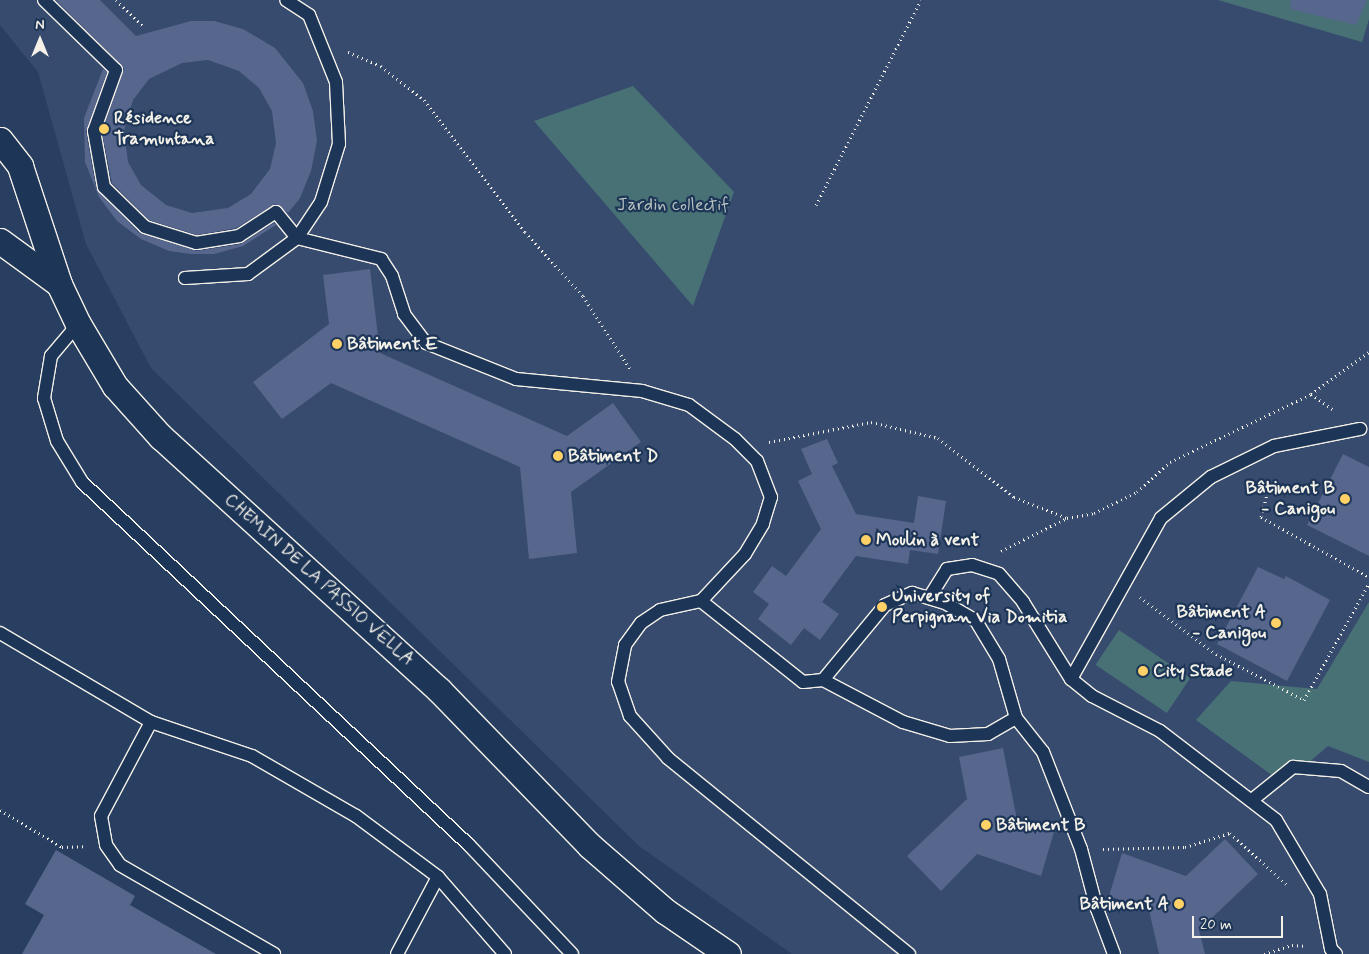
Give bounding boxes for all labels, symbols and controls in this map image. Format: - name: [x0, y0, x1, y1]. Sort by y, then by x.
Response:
- north arrow: [15, 15, 65, 65]
- text: N: [35, 16, 45, 34]
- place label: Résidence Tramuntana: [114, 108, 214, 150]
- marker: Résidence Tramuntana: [98, 123, 110, 135]
- park label: Jardin collectif: [618, 194, 728, 216]
- place label: Bâtiment E: [347, 333, 436, 355]
- marker: Bâtiment E: [331, 338, 343, 350]
- place label: Bâtiment D: [568, 445, 658, 467]
- marker: Bâtiment D: [552, 450, 564, 462]
- place label: Bâtiment B - Canigou: [1246, 478, 1335, 520]
- street label: CHEMIN DE LA PASSIO VELLA: [219, 488, 419, 672]
- marker: Bâtiment B - Canigou: [1339, 493, 1351, 505]
- place label: Moulin à vent: [876, 529, 979, 551]
- marker: Moulin à vent: [860, 534, 872, 546]
- place label: University of Perpignan Via Domitia: [892, 586, 1068, 628]
- marker: University of Perpignan Via Domitia: [876, 601, 888, 613]
- place label: Bâtiment A - Canigou: [1176, 602, 1266, 644]
- marker: Bâtiment A - Canigou: [1270, 617, 1282, 629]
- place label: City Stade: [1153, 660, 1233, 682]
- marker: City Stade: [1137, 665, 1149, 677]
- place label: Bâtiment B: [996, 814, 1085, 836]
- marker: Bâtiment B: [980, 819, 992, 831]
- place label: Bâtiment A: [1079, 893, 1169, 915]
- marker: Bâtiment A: [1173, 898, 1185, 910]
- scale bar: [1194, 906, 1285, 938]
- text: 20 m: [1200, 915, 1232, 935]

